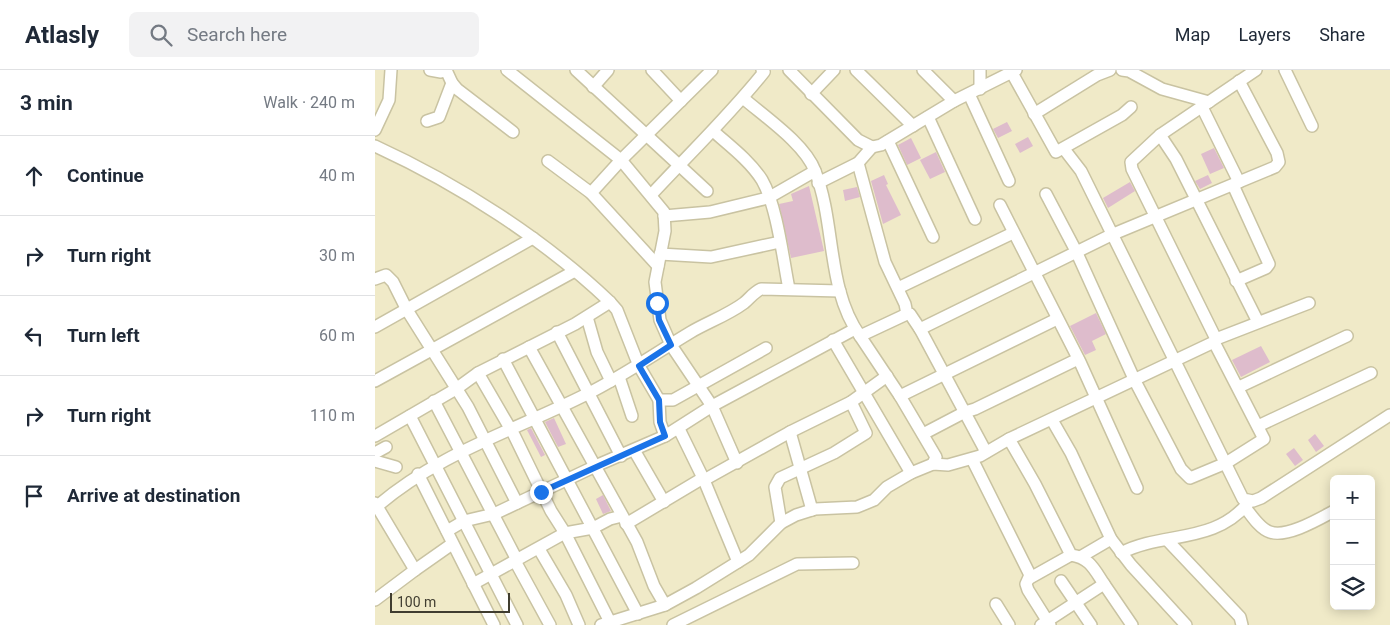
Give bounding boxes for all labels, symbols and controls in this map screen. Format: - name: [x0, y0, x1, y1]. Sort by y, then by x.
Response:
- search box: [129, 12, 479, 57]
- text: Atlasly: [25, 21, 99, 49]
- icon: search: [147, 21, 175, 49]
- text: Search here: [187, 23, 287, 46]
- text: Map: [1175, 24, 1210, 45]
- text: Layers: [1238, 24, 1291, 45]
- text: Share: [1319, 24, 1365, 45]
- text: 3 min: [20, 91, 73, 115]
- text: Walk · 240 m: [263, 93, 355, 112]
- icon: ahead: [20, 162, 48, 190]
- text: Continue: [67, 164, 144, 187]
- text: 40 m: [319, 166, 355, 185]
- icon: right: [20, 242, 48, 270]
- text: Turn right: [67, 244, 151, 267]
- text: 30 m: [319, 246, 355, 265]
- route start: [646, 292, 669, 315]
- icon: left: [20, 322, 48, 350]
- text: Turn left: [67, 324, 140, 347]
- text: 60 m: [319, 326, 355, 345]
- icon: right: [20, 402, 48, 430]
- text: Turn right: [67, 404, 151, 427]
- text: 110 m: [310, 406, 355, 425]
- map controls: [1330, 475, 1375, 610]
- button: +: [1330, 475, 1375, 520]
- route end: [530, 481, 553, 504]
- icon: arrive: [20, 482, 48, 510]
- text: Arrive at destination: [67, 484, 240, 507]
- button: −: [1330, 520, 1375, 565]
- button: layers: [1330, 565, 1375, 610]
- scale bar: [390, 590, 510, 613]
- text: 100 m: [397, 594, 436, 610]

